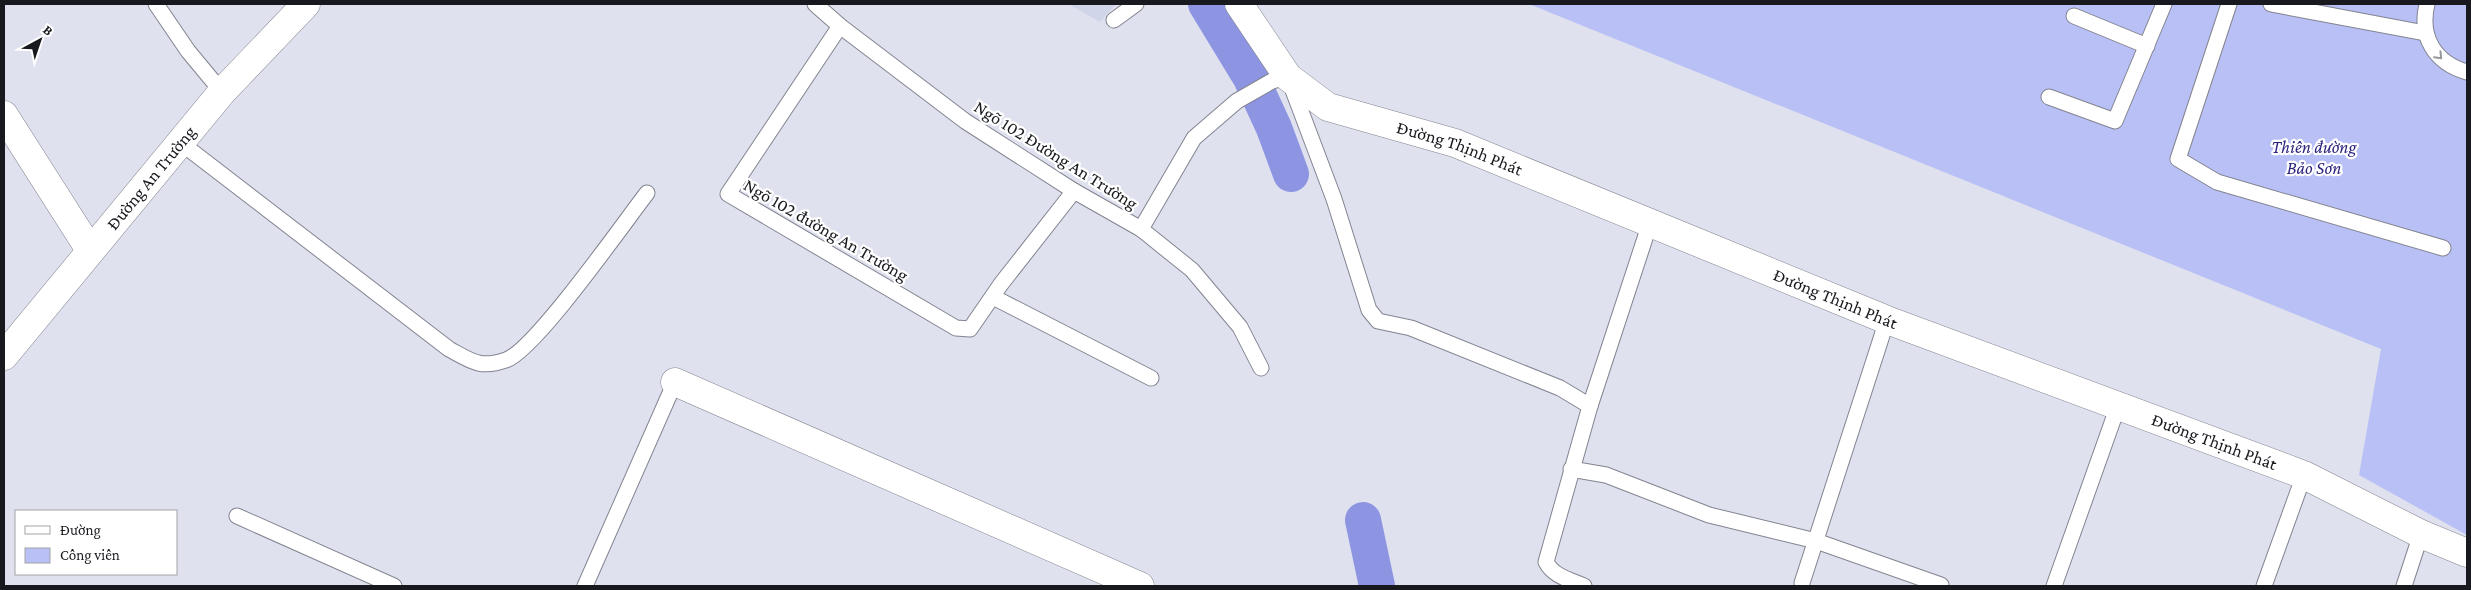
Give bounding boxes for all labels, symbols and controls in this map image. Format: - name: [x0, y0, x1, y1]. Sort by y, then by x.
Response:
- north arrow: [15, 15, 65, 65]
- text: B: [40, 21, 57, 39]
- one-way arrow: [2433, 50, 2442, 59]
- street label: Ngõ 102 Đường An Trường: [971, 96, 1142, 214]
- street label: Đường Thịnh Phát: [1395, 117, 1527, 180]
- street label: Đường An Trường: [102, 122, 200, 234]
- park label: Thiên đường Bảo Sơn: [2272, 137, 2357, 178]
- street label: Ngõ 102 đường An Trường: [740, 175, 912, 285]
- street label: Đường Thịnh Phát: [1770, 265, 1901, 333]
- street label: Đường Thịnh Phát: [2149, 409, 2281, 474]
- legend: [15, 510, 178, 575]
- text: Đường: [60, 522, 101, 539]
- text: Công viên: [60, 547, 120, 564]

